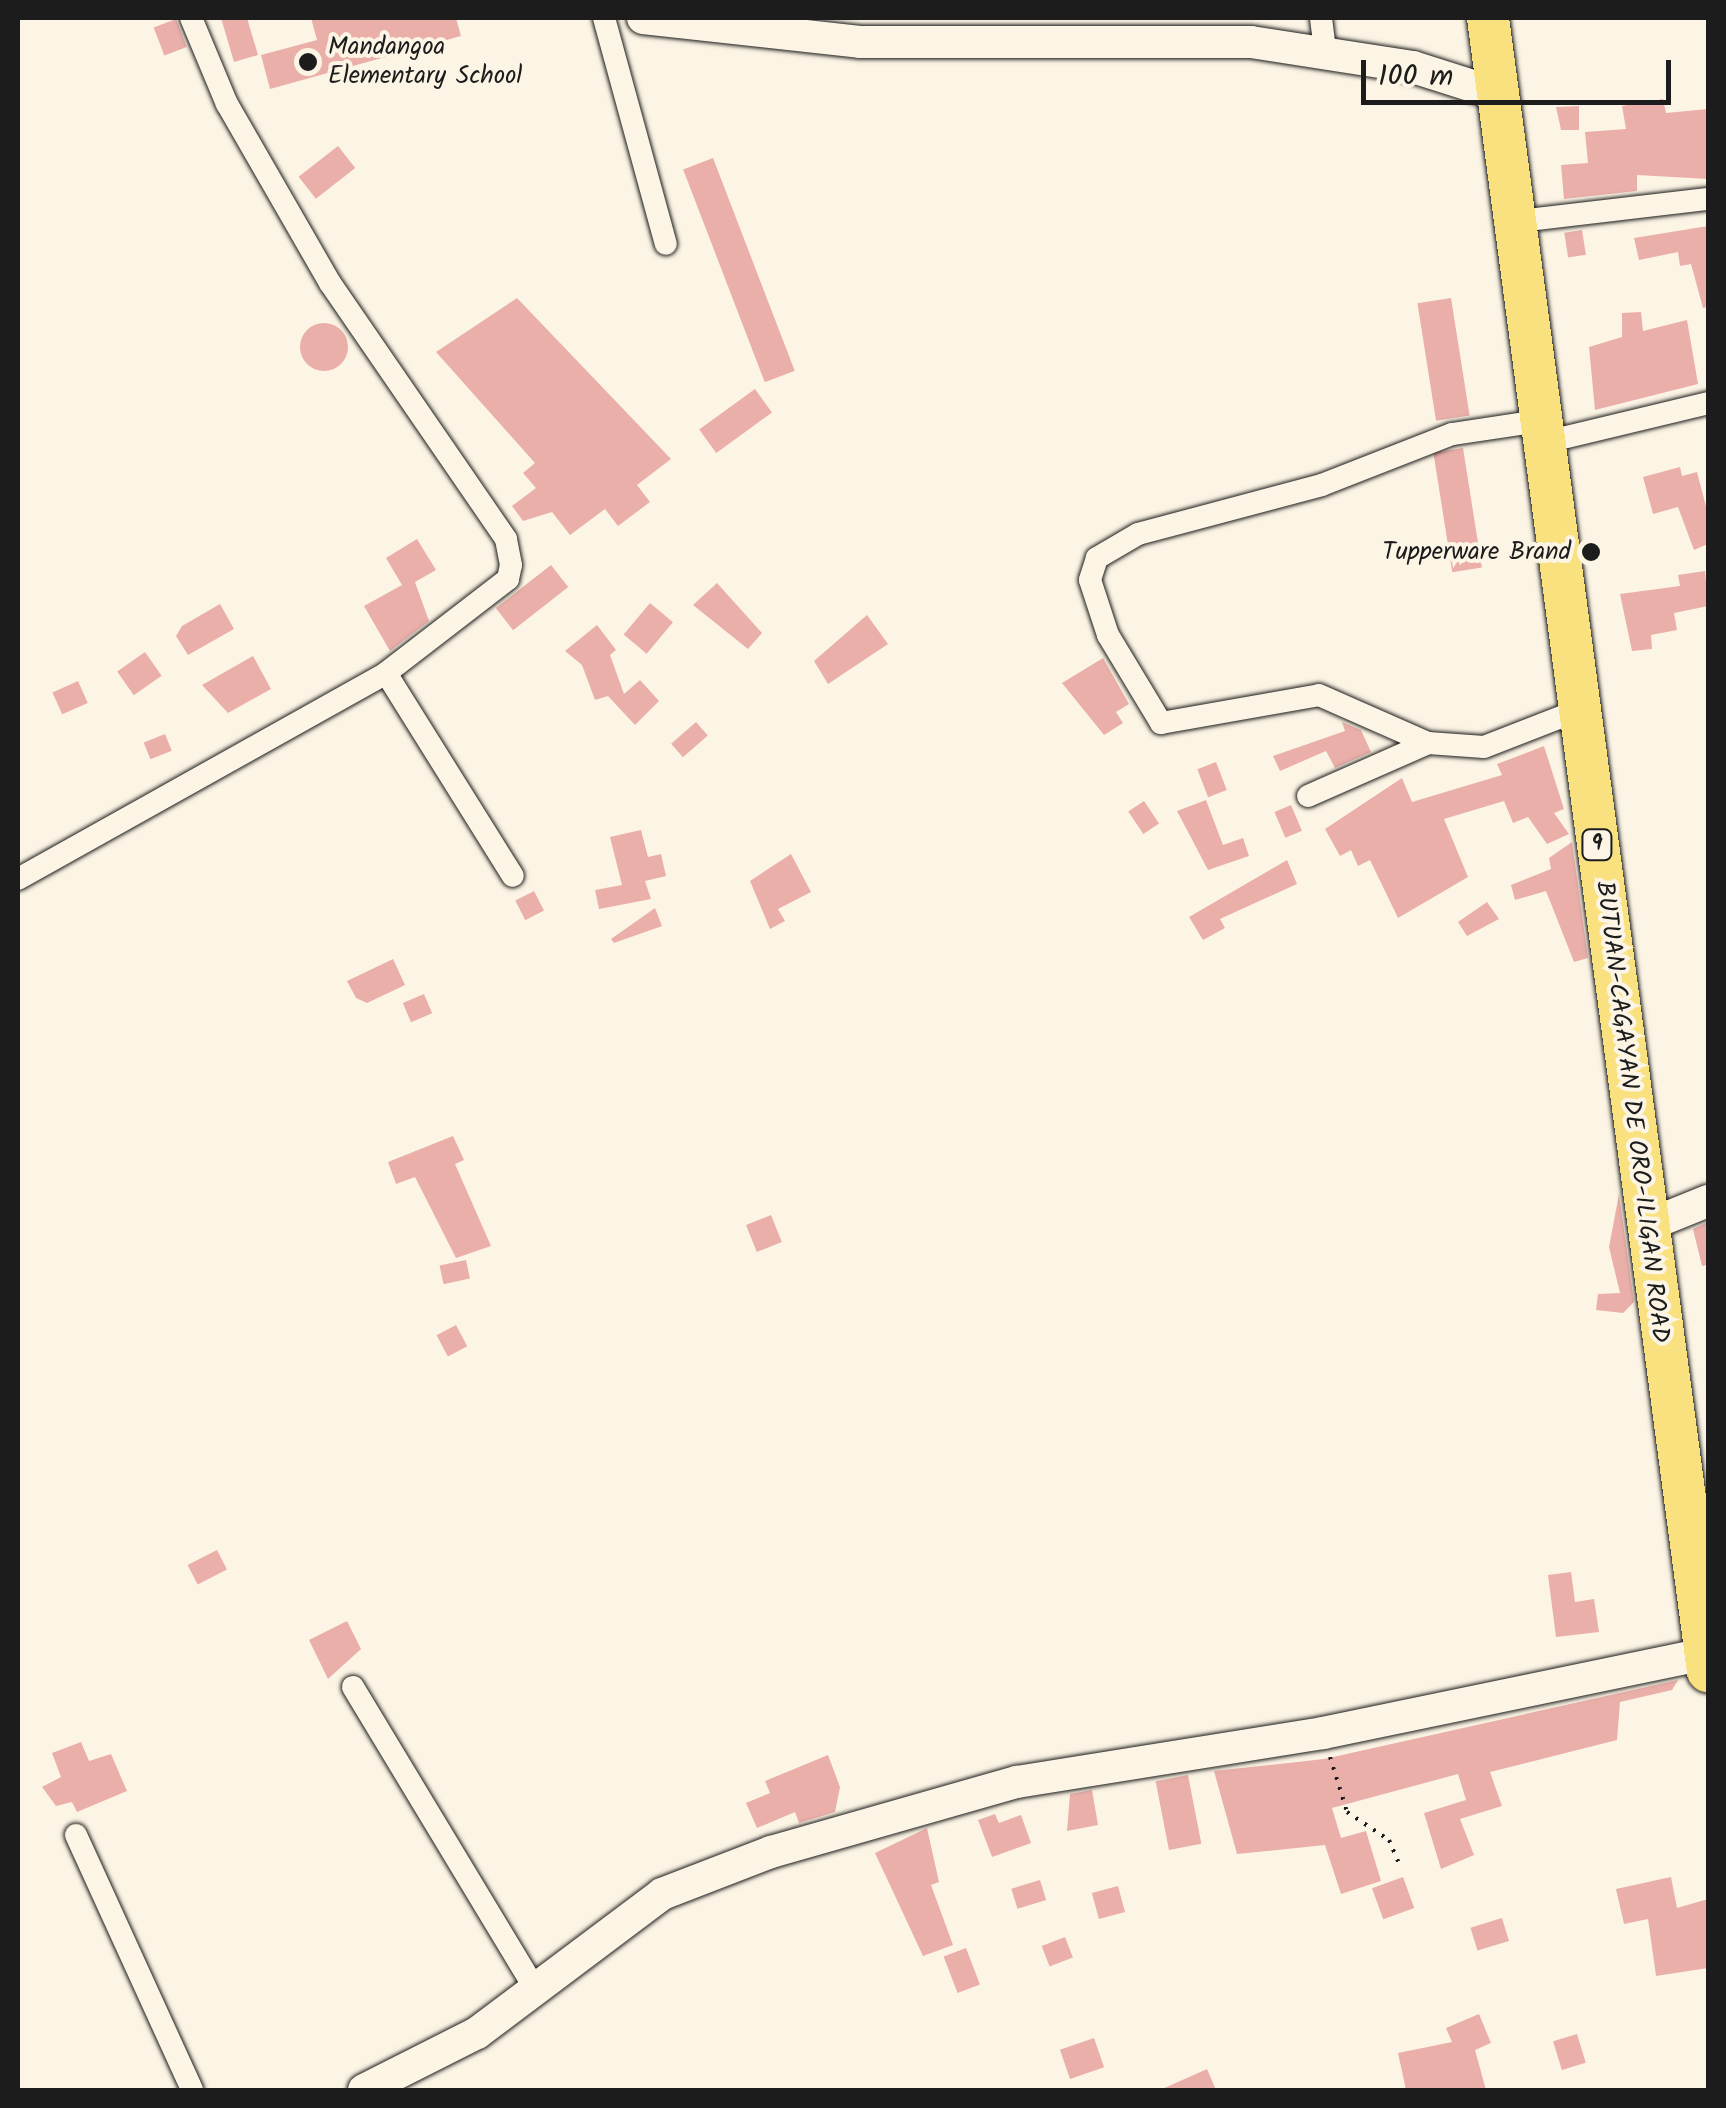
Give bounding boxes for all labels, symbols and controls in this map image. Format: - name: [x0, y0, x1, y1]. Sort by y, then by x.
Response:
- place label: Mandangoa Elementary School: [328, 33, 522, 92]
- scale bar: [1366, 40, 1676, 102]
- marker: Mandangoa Elementary School: [297, 51, 319, 73]
- text: 100 m: [1378, 53, 1453, 101]
- place label: Tupperware Brand: [1382, 537, 1571, 567]
- marker: Tupperware Brand: [1580, 541, 1602, 563]
- road number: 9: [1580, 828, 1614, 862]
- street label: BUTUAN-CAGAYAN DE ORO-ILIGAN ROAD: [1589, 879, 1675, 1345]

